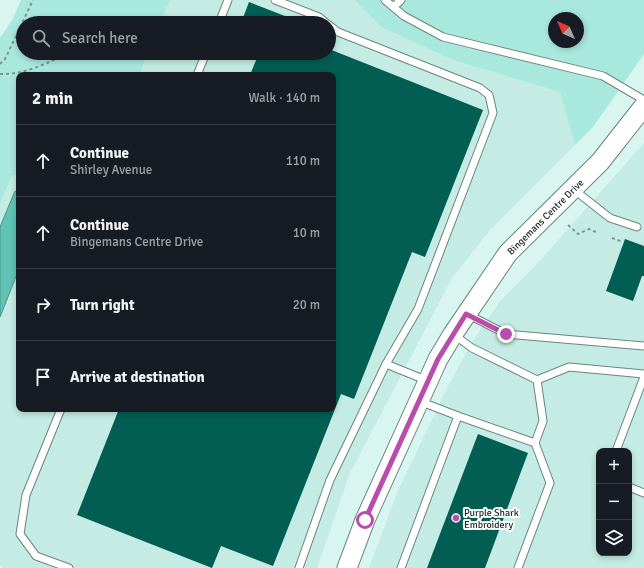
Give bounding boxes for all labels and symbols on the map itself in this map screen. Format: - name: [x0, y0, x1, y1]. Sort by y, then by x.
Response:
- north arrow: [548, 12, 584, 48]
- street label: Bingemans Centre Drive: [505, 177, 586, 258]
- route end: [497, 325, 515, 343]
- place label: Purple Shark Embroidery: [464, 507, 519, 531]
- route start: [356, 511, 374, 529]
- marker: Purple Shark Embroidery: [451, 513, 461, 523]

